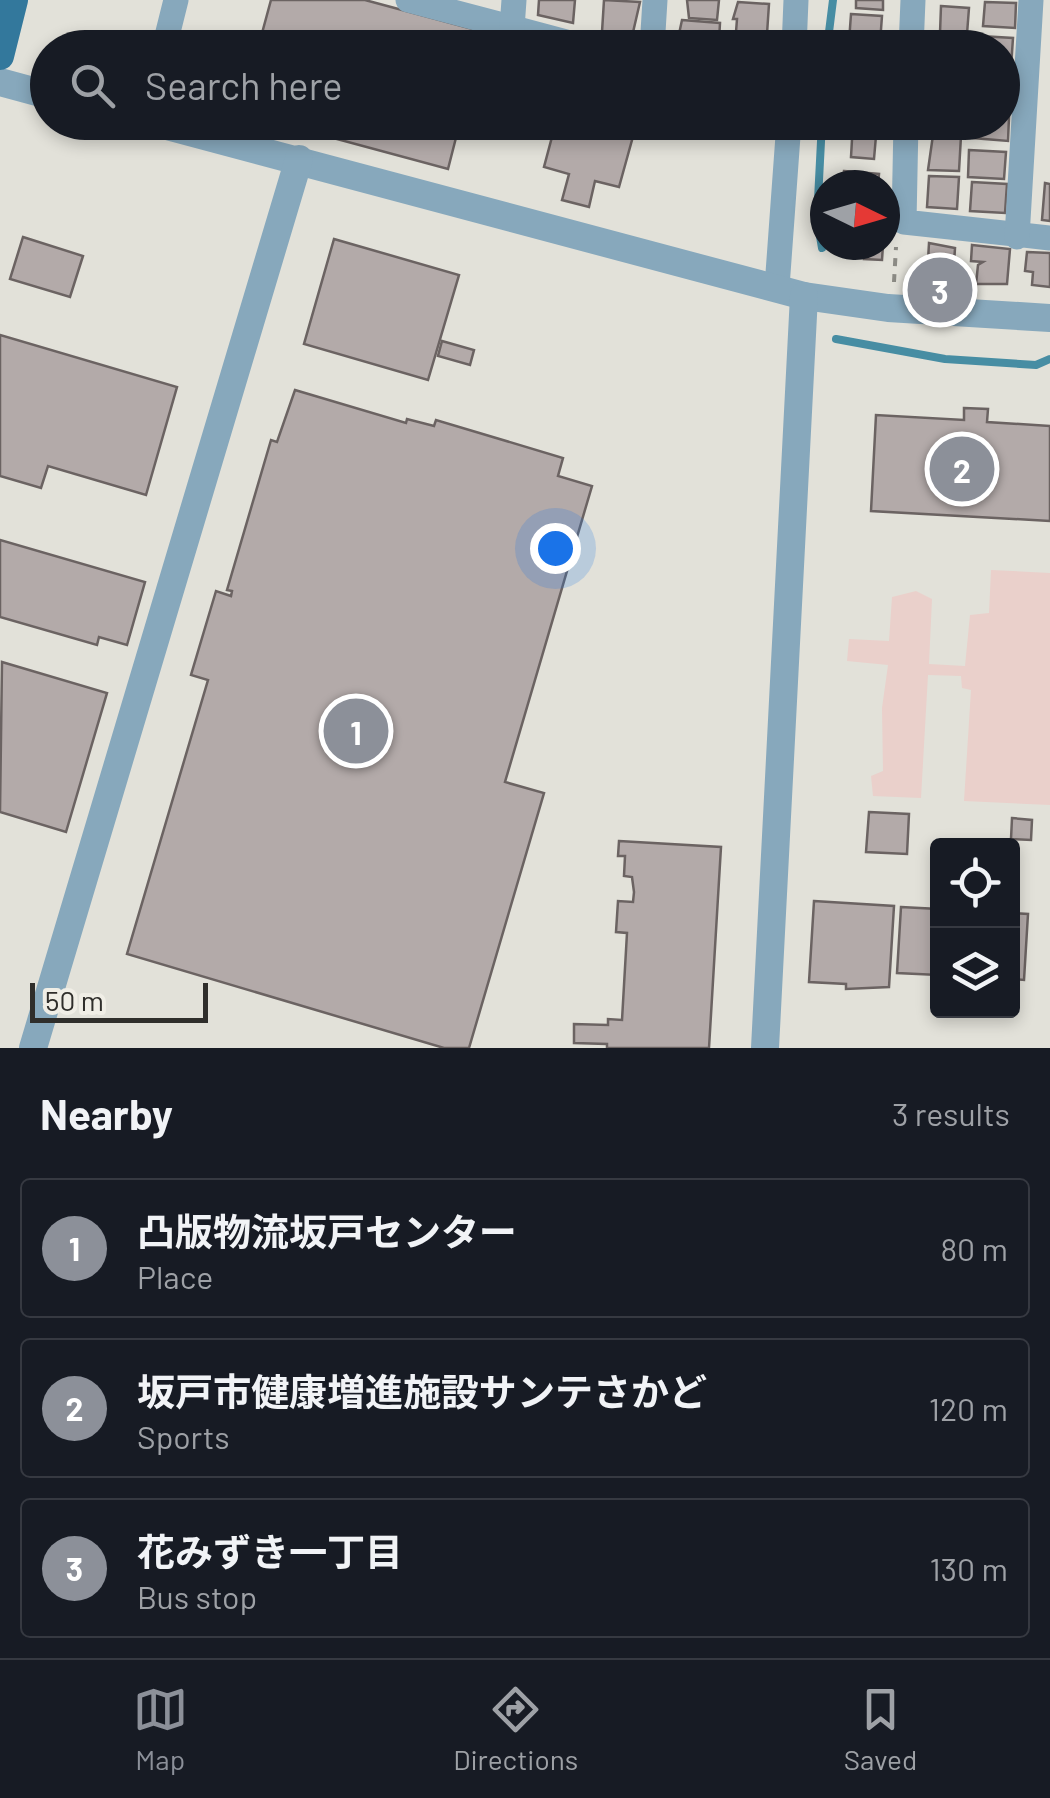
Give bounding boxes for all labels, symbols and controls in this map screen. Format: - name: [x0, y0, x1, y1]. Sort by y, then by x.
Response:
- search box: [30, 30, 1020, 140]
- icon: search: [65, 58, 120, 113]
- text: Search here: [145, 62, 343, 108]
- north arrow: [810, 170, 900, 260]
- pin: 3: [908, 252, 972, 328]
- pin: 2: [930, 432, 994, 506]
- your location: [530, 523, 581, 574]
- pin: 1: [324, 694, 388, 768]
- map controls: [930, 838, 1020, 1018]
- button: locate: [930, 838, 1020, 928]
- button: layers: [930, 928, 1020, 1018]
- scale bar: [30, 978, 208, 1023]
- text: 50 m: [45, 983, 104, 1017]
- text: Nearby: [40, 1088, 173, 1138]
- text: 3 results: [892, 1094, 1010, 1132]
- text: 凸版物流坂戸センター: [137, 1208, 517, 1254]
- text: 1: [69, 1229, 80, 1267]
- text: 80 m: [940, 1229, 1008, 1267]
- text: Place: [137, 1257, 213, 1295]
- text: 坂戸市健康増進施設サンテさかど: [137, 1368, 707, 1414]
- text: 2: [66, 1389, 83, 1427]
- text: 120 m: [929, 1389, 1008, 1427]
- text: Sports: [137, 1417, 230, 1455]
- text: 花みずき一丁目: [137, 1528, 403, 1574]
- text: 3: [66, 1549, 83, 1587]
- text: 130 m: [929, 1549, 1008, 1587]
- text: Bus stop: [137, 1577, 257, 1615]
- tab: Map: [133, 1682, 188, 1776]
- tab: Directions: [453, 1682, 578, 1776]
- tab: Saved: [844, 1682, 917, 1776]

